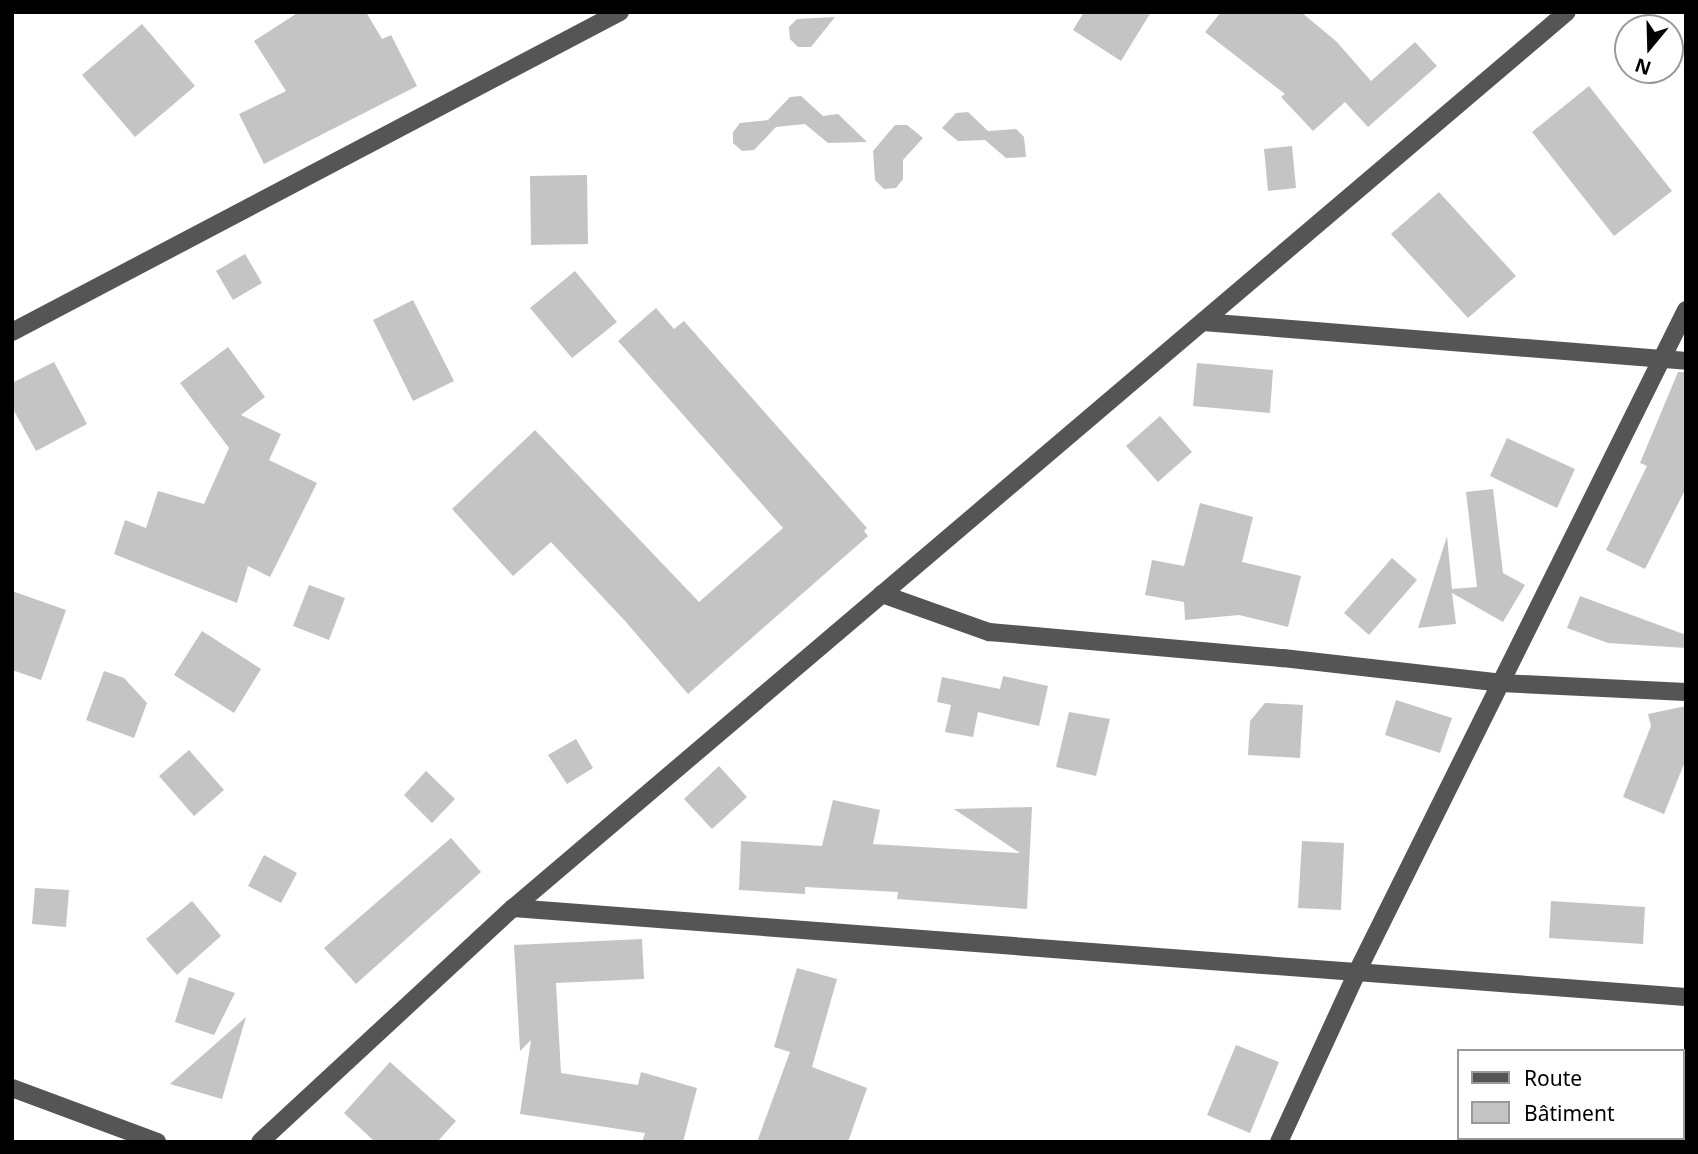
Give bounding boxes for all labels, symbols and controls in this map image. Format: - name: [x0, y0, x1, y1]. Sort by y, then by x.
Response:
- north arrow: [1614, 14, 1684, 84]
- text: N: [1631, 52, 1654, 82]
- legend: [1456, 1049, 1684, 1140]
- text: Route: [1524, 1064, 1582, 1092]
- text: Bâtiment: [1524, 1099, 1614, 1127]

